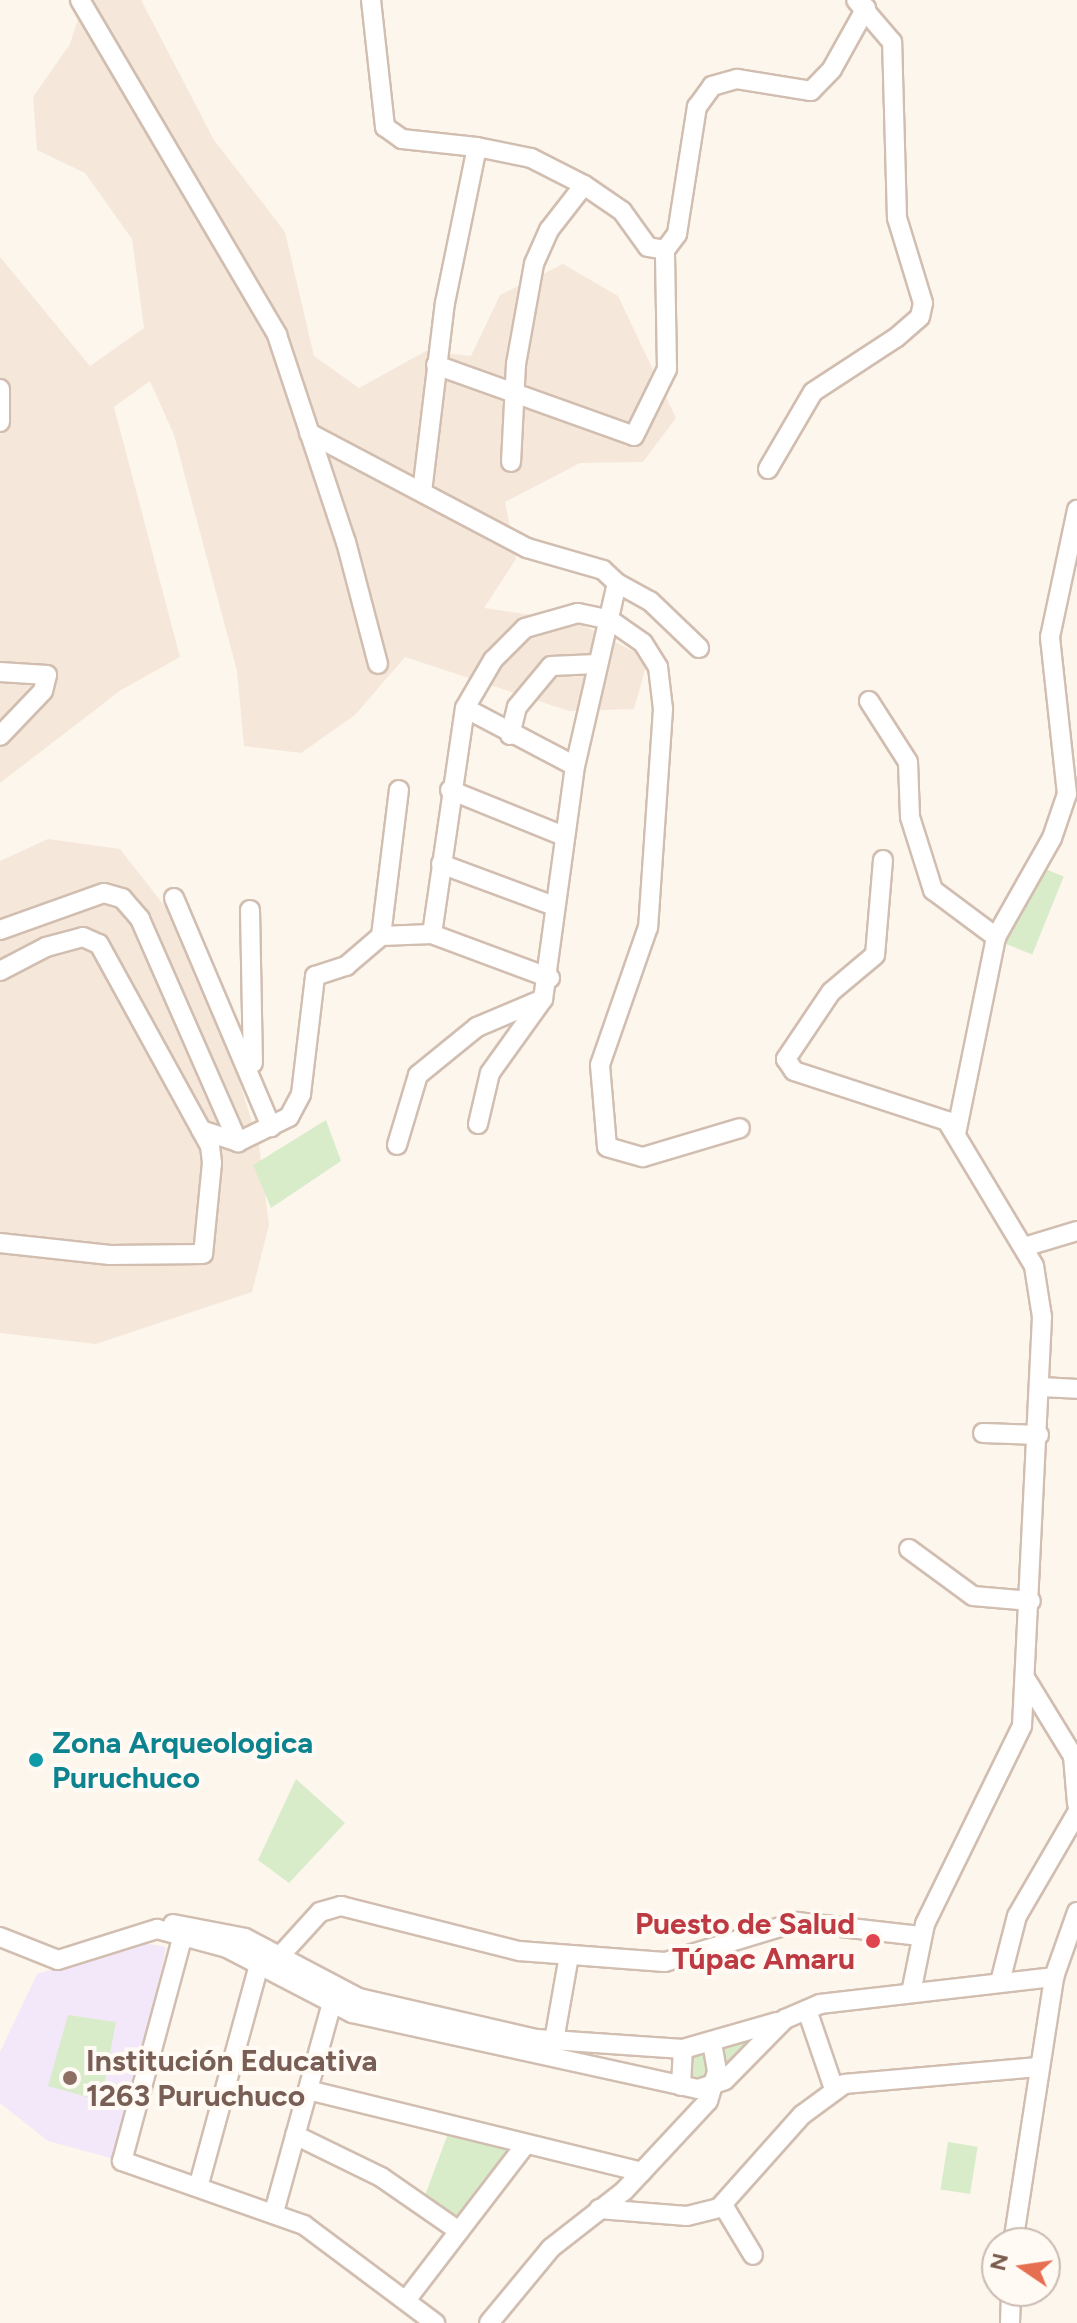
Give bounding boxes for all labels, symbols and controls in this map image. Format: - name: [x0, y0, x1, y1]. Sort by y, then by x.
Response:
- place label: Zona Arqueologica Puruchuco: [52, 1725, 313, 1796]
- marker: Zona Arqueologica Puruchuco: [27, 1751, 45, 1769]
- place label: Puesto de Salud Túpac Amaru: [635, 1906, 855, 1976]
- marker: Puesto de Salud Túpac Amaru: [862, 1930, 884, 1952]
- place label: Institución Educativa 1263 Puruchuco: [86, 2043, 378, 2114]
- marker: Institución Educativa 1263 Puruchuco: [61, 2069, 79, 2087]
- north arrow: [981, 2227, 1061, 2307]
- text: N: [984, 2251, 1014, 2273]

